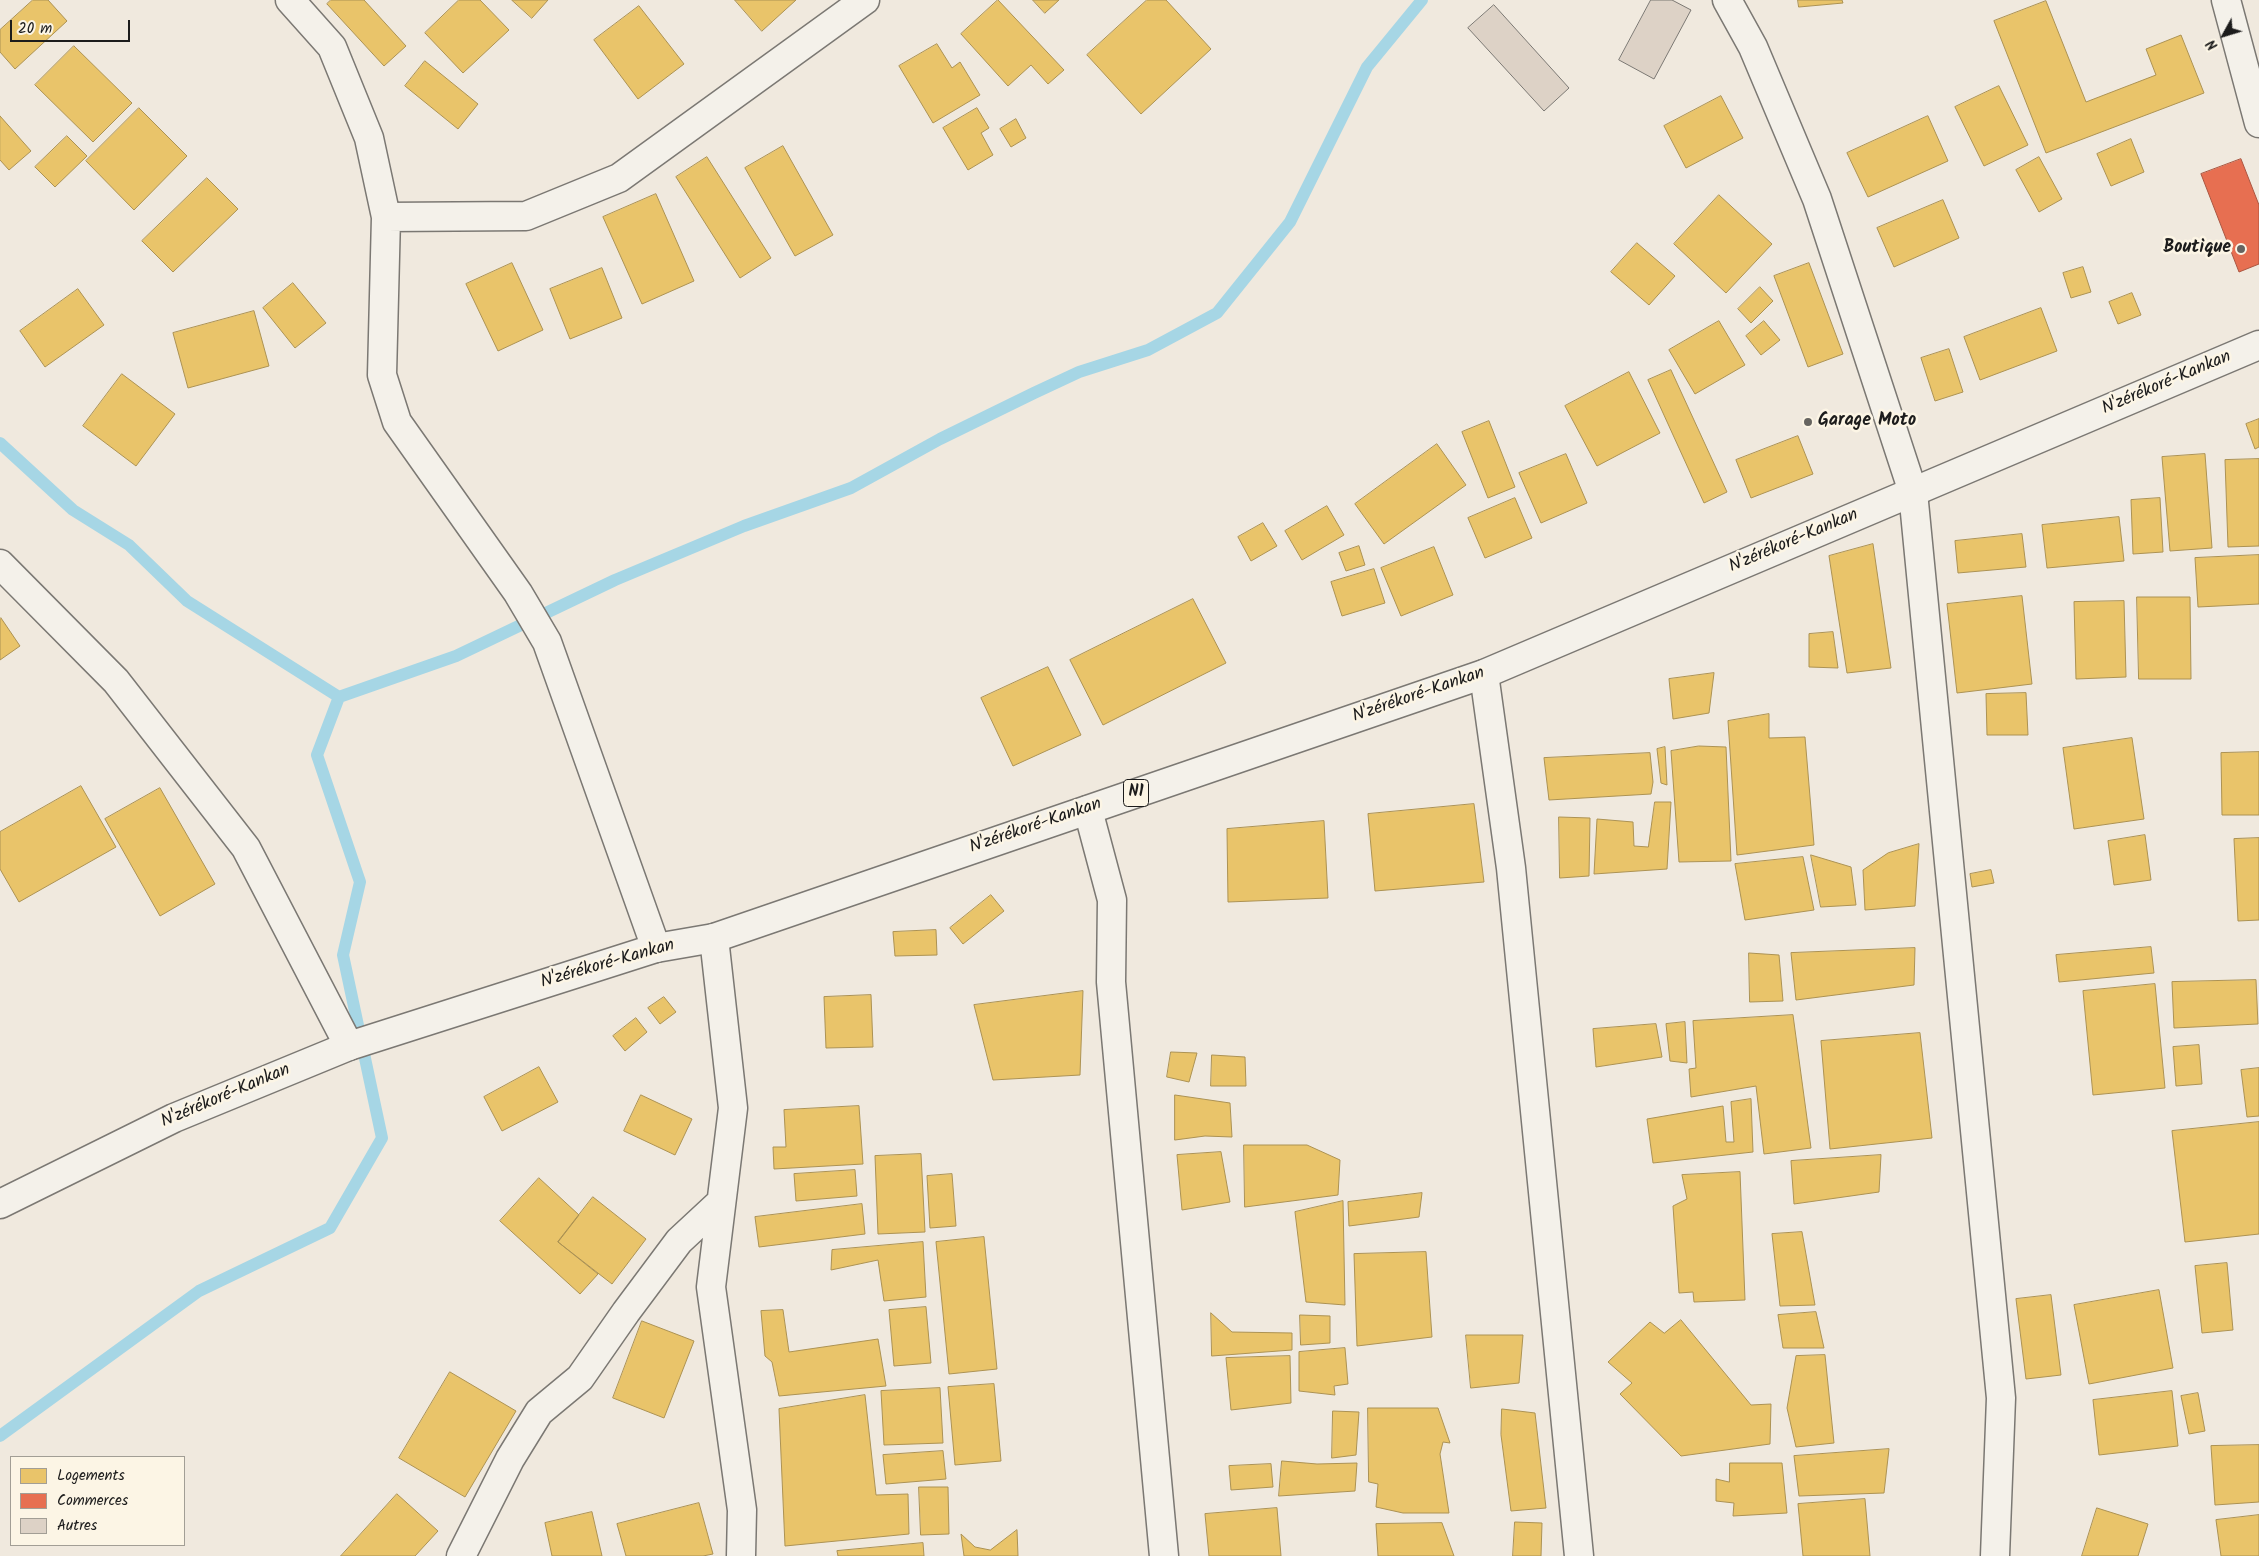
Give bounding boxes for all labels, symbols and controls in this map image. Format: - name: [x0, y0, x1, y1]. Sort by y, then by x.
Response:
- scale bar: [12, 10, 132, 42]
- north arrow: [2199, 10, 2249, 60]
- text: 20 m: [18, 17, 52, 41]
- text: N: [2201, 34, 2224, 55]
- place label: Boutique: [2163, 238, 2231, 260]
- marker: Boutique: [2235, 243, 2247, 255]
- street label: N'zérékoré-Kankan: [2099, 347, 2235, 421]
- place label: Garage Moto: [1818, 411, 1916, 433]
- marker: Garage Moto: [1802, 416, 1814, 428]
- street label: N'zérékoré-Kankan: [1726, 505, 1862, 579]
- street label: N'zérékoré-Kankan: [1350, 663, 1488, 729]
- road number: N1: [1124, 780, 1148, 806]
- street label: N'zérékoré-Kankan: [967, 794, 1105, 860]
- street label: N'zérékoré-Kankan: [539, 936, 677, 994]
- street label: N'zérékoré-Kankan: [158, 1060, 294, 1134]
- legend: [10, 1456, 185, 1546]
- text: Logements: [57, 1464, 125, 1488]
- text: Commerces: [57, 1489, 128, 1513]
- text: Autres: [57, 1514, 97, 1538]

